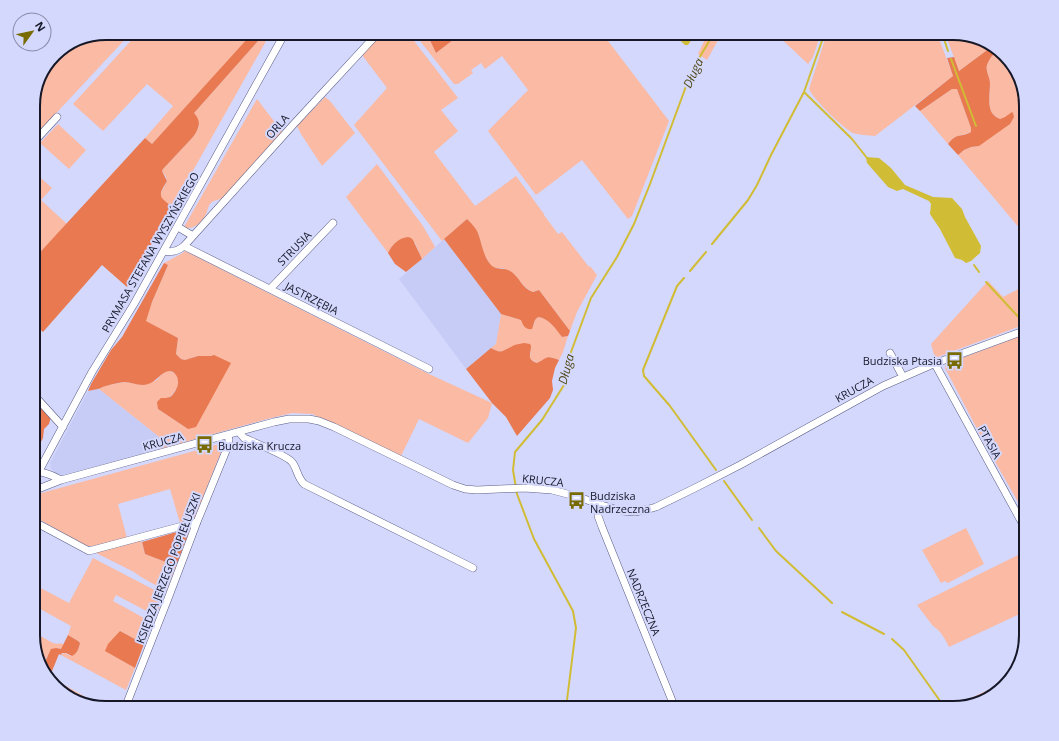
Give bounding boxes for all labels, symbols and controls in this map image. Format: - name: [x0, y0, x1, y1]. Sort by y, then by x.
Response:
- north arrow: [12, 12, 52, 52]
- text: N: [32, 18, 50, 34]
- water label: Długa: [679, 55, 707, 91]
- street label: ORLA: [262, 111, 292, 141]
- street label: PRYMASA STEFANA WYSZYŃSKIEGO: [98, 169, 202, 335]
- street label: STRUSIA: [274, 227, 314, 269]
- street label: JASTRZĘBIA: [282, 278, 341, 318]
- bus stop icon: Budziska Ptasia: [945, 350, 965, 370]
- water label: Długa: [554, 352, 578, 386]
- place label: Budziska Ptasia: [863, 353, 942, 368]
- street label: KRUCZA: [832, 372, 876, 406]
- street label: PTASIA: [975, 423, 1005, 461]
- street label: KRUCZA: [141, 428, 185, 454]
- bus stop icon: Budziska Krucza: [195, 435, 215, 455]
- place label: Budziska Krucza: [218, 438, 301, 453]
- street label: KRUCZA: [521, 470, 565, 490]
- place label: Budziska Nadrzeczna: [590, 488, 650, 516]
- street label: KSIĘDZA JERZEGO POPIEŁUSZKI: [132, 490, 204, 646]
- bus stop icon: Budziska Nadrzeczna: [567, 491, 587, 511]
- street label: NADRZECZNA: [624, 566, 664, 638]

